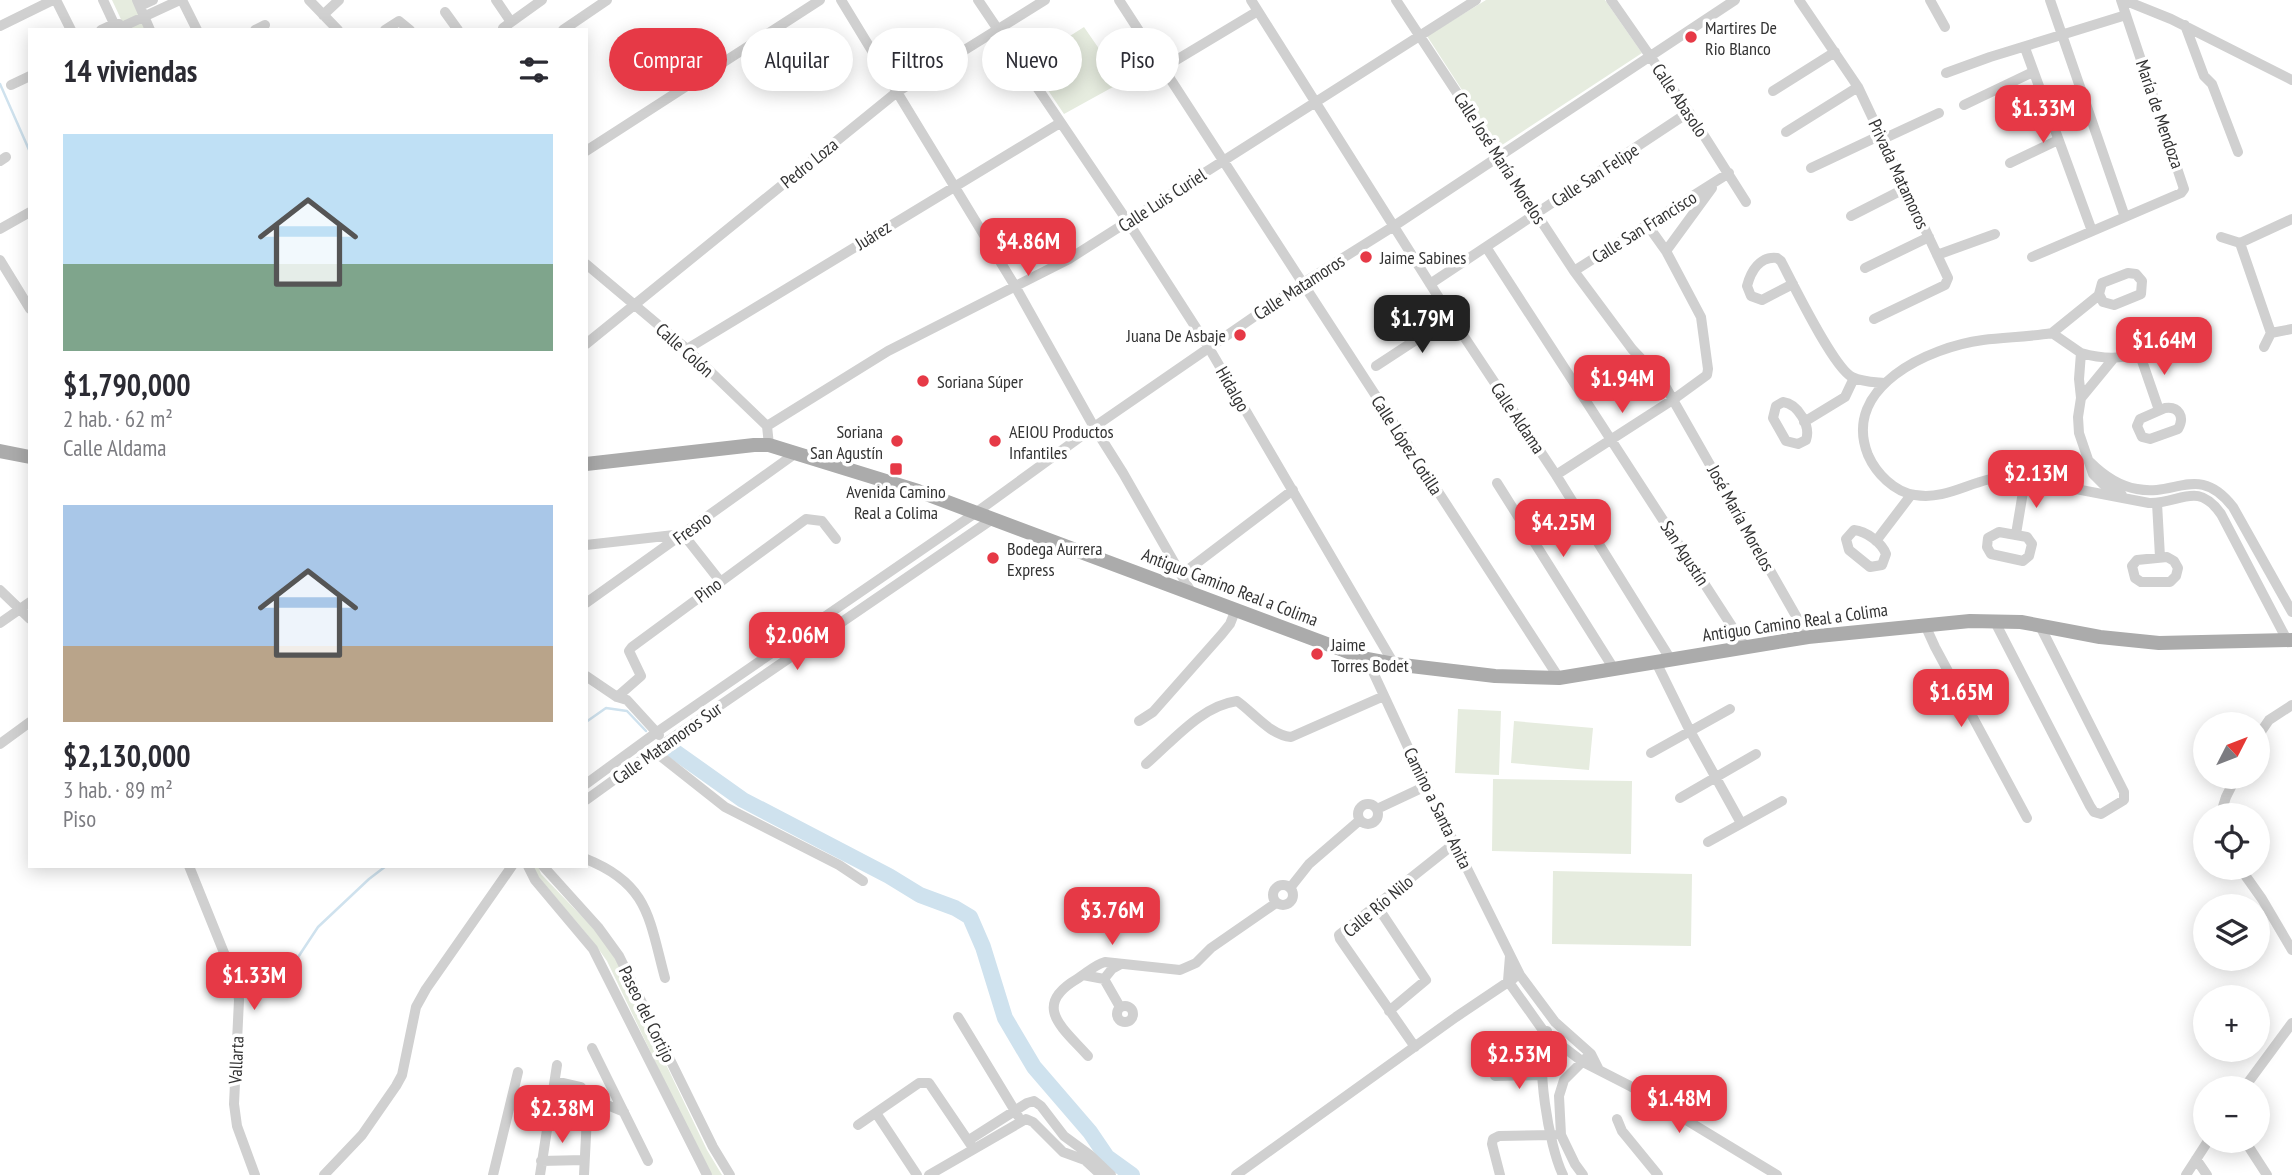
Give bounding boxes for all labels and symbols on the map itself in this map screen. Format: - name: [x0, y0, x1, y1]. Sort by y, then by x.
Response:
- place label: Martires De Rio Blanco: [1705, 16, 1777, 60]
- marker: Martires De Rio Blanco: [1683, 29, 1699, 45]
- street label: María de Mendoza: [2131, 57, 2189, 171]
- street label: Calle Abasolo: [1647, 59, 1713, 141]
- pin: $1.33M: [1986, 86, 2100, 145]
- street label: Calle José María Morelos: [1449, 88, 1551, 228]
- street label: Privada Matamoros: [1864, 115, 1934, 233]
- street label: Pedro Loza: [776, 133, 842, 193]
- street label: Calle San Felipe: [1547, 138, 1643, 212]
- street label: Calle Luis Curiel: [1114, 163, 1211, 237]
- street label: Calle San Francisco: [1587, 186, 1701, 268]
- street label: Juárez: [850, 215, 895, 255]
- pin: $4.86M: [971, 218, 1085, 278]
- place label: Jaime Sabines: [1379, 246, 1466, 269]
- street label: Calle Matamoros: [1249, 249, 1349, 325]
- marker: Jaime Sabines: [1358, 249, 1374, 265]
- pin: $1.79M: [1365, 296, 1479, 355]
- street label: Calle Colón: [651, 318, 719, 382]
- pin: $1.64M: [2107, 318, 2221, 377]
- place label: Juana De Asbaje: [1126, 324, 1226, 347]
- marker: Juana De Asbaje: [1232, 327, 1248, 343]
- pin: $1.94M: [1565, 356, 1679, 415]
- street label: Hidalgo: [1211, 362, 1255, 416]
- place label: Soriana Súper: [937, 370, 1023, 393]
- marker: Soriana Súper: [915, 373, 931, 389]
- street label: Calle Aldama: [1486, 378, 1550, 458]
- street label: Calle López Cotilla: [1366, 391, 1448, 499]
- place label: Soriana San Agustín: [810, 420, 883, 464]
- place label: AEIOU Productos Infantiles: [1009, 420, 1114, 464]
- marker: Soriana San Agustín: [889, 433, 905, 449]
- marker: AEIOU Productos Infantiles: [987, 433, 1003, 449]
- pin: $2.13M: [1979, 450, 2093, 510]
- street label: José María Morelos: [1702, 460, 1780, 575]
- marker: Avenida Camino Real a Colima: [888, 461, 904, 477]
- place label: Avenida Camino Real a Colima: [846, 480, 946, 524]
- pin: $4.25M: [1506, 500, 1620, 559]
- street label: Fresno: [668, 506, 716, 550]
- street label: San Agustín: [1656, 516, 1714, 590]
- place label: Bodega Aurrera Express: [1007, 537, 1102, 581]
- street label: Antiguo Camino Real a Colima: [1139, 543, 1321, 631]
- marker: Bodega Aurrera Express: [985, 550, 1001, 566]
- street label: Pino: [690, 572, 726, 608]
- street label: Antiguo Camino Real a Colima: [1701, 598, 1889, 646]
- pin: $2.06M: [740, 612, 854, 672]
- place label: Jaime Torres Bodet: [1330, 633, 1409, 677]
- marker: Jaime Torres Bodet: [1309, 646, 1325, 662]
- pin: $1.65M: [1904, 670, 2018, 729]
- street label: Calle Matamoros Sur: [608, 697, 726, 789]
- north arrow: [2193, 712, 2270, 789]
- street label: Camino a Santa Anita: [1399, 744, 1477, 872]
- street label: Calle Río Nilo: [1338, 870, 1418, 942]
- pin: $3.76M: [1055, 888, 1169, 947]
- pin: $1.33M: [197, 953, 311, 1012]
- street label: Paseo del Cortijo: [614, 962, 680, 1066]
- pin: $2.53M: [1462, 1032, 1576, 1091]
- street label: Vallarta: [223, 1035, 249, 1086]
- pin: $1.48M: [1622, 1076, 1736, 1135]
- pin: $2.38M: [505, 1086, 619, 1145]

